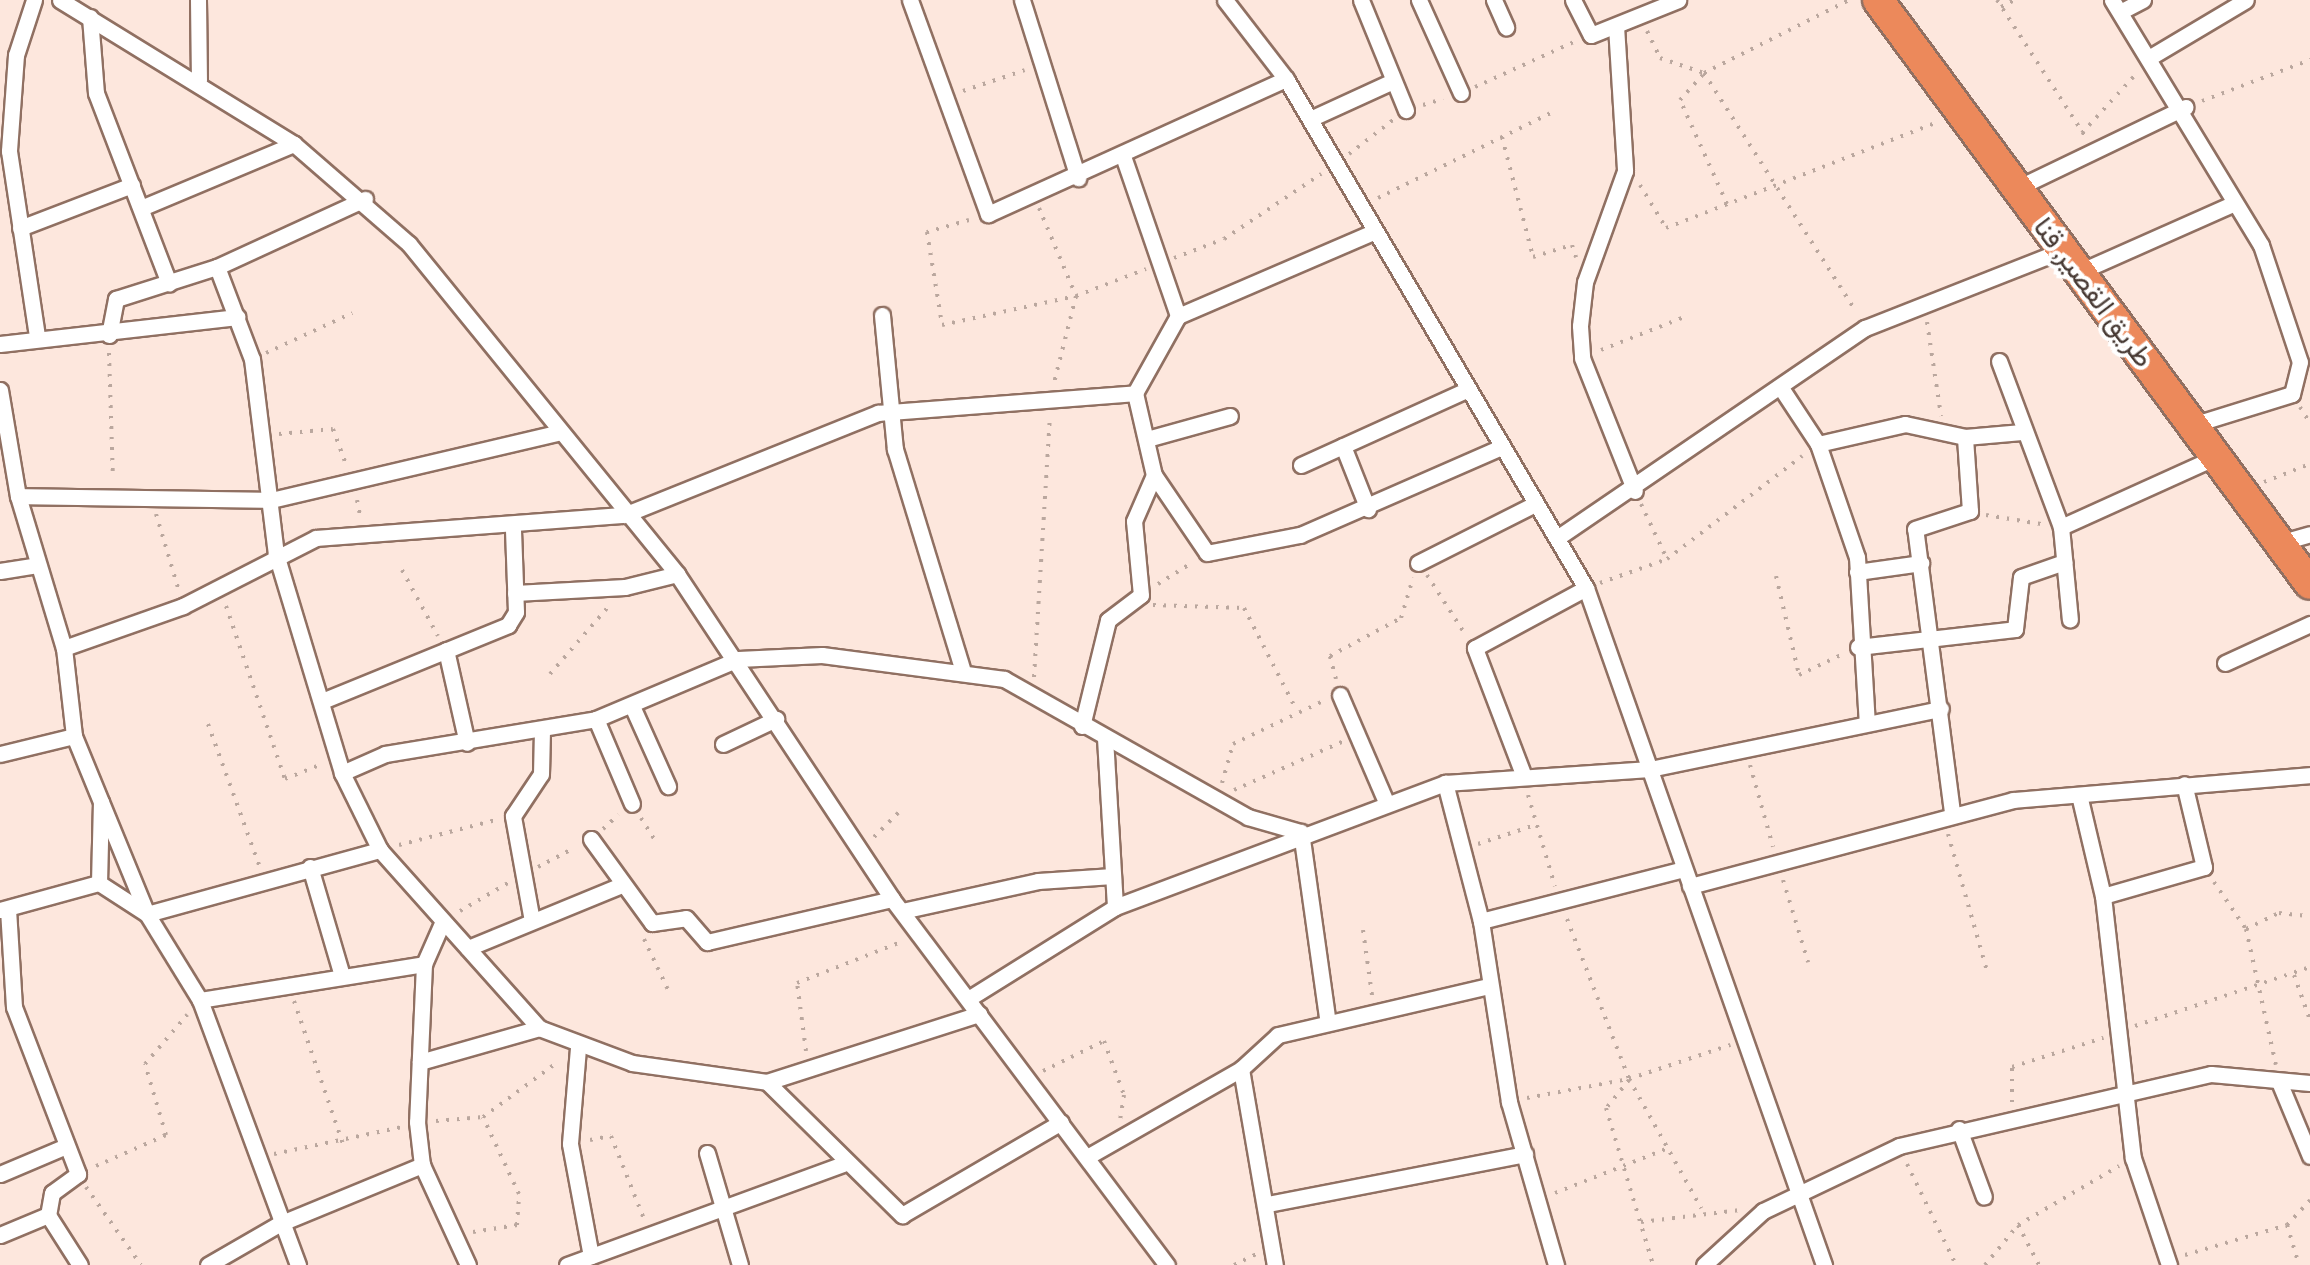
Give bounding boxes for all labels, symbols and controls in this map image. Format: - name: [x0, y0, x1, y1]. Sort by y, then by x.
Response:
- street label: طريق القصير, قنا: [2026, 210, 2162, 374]

